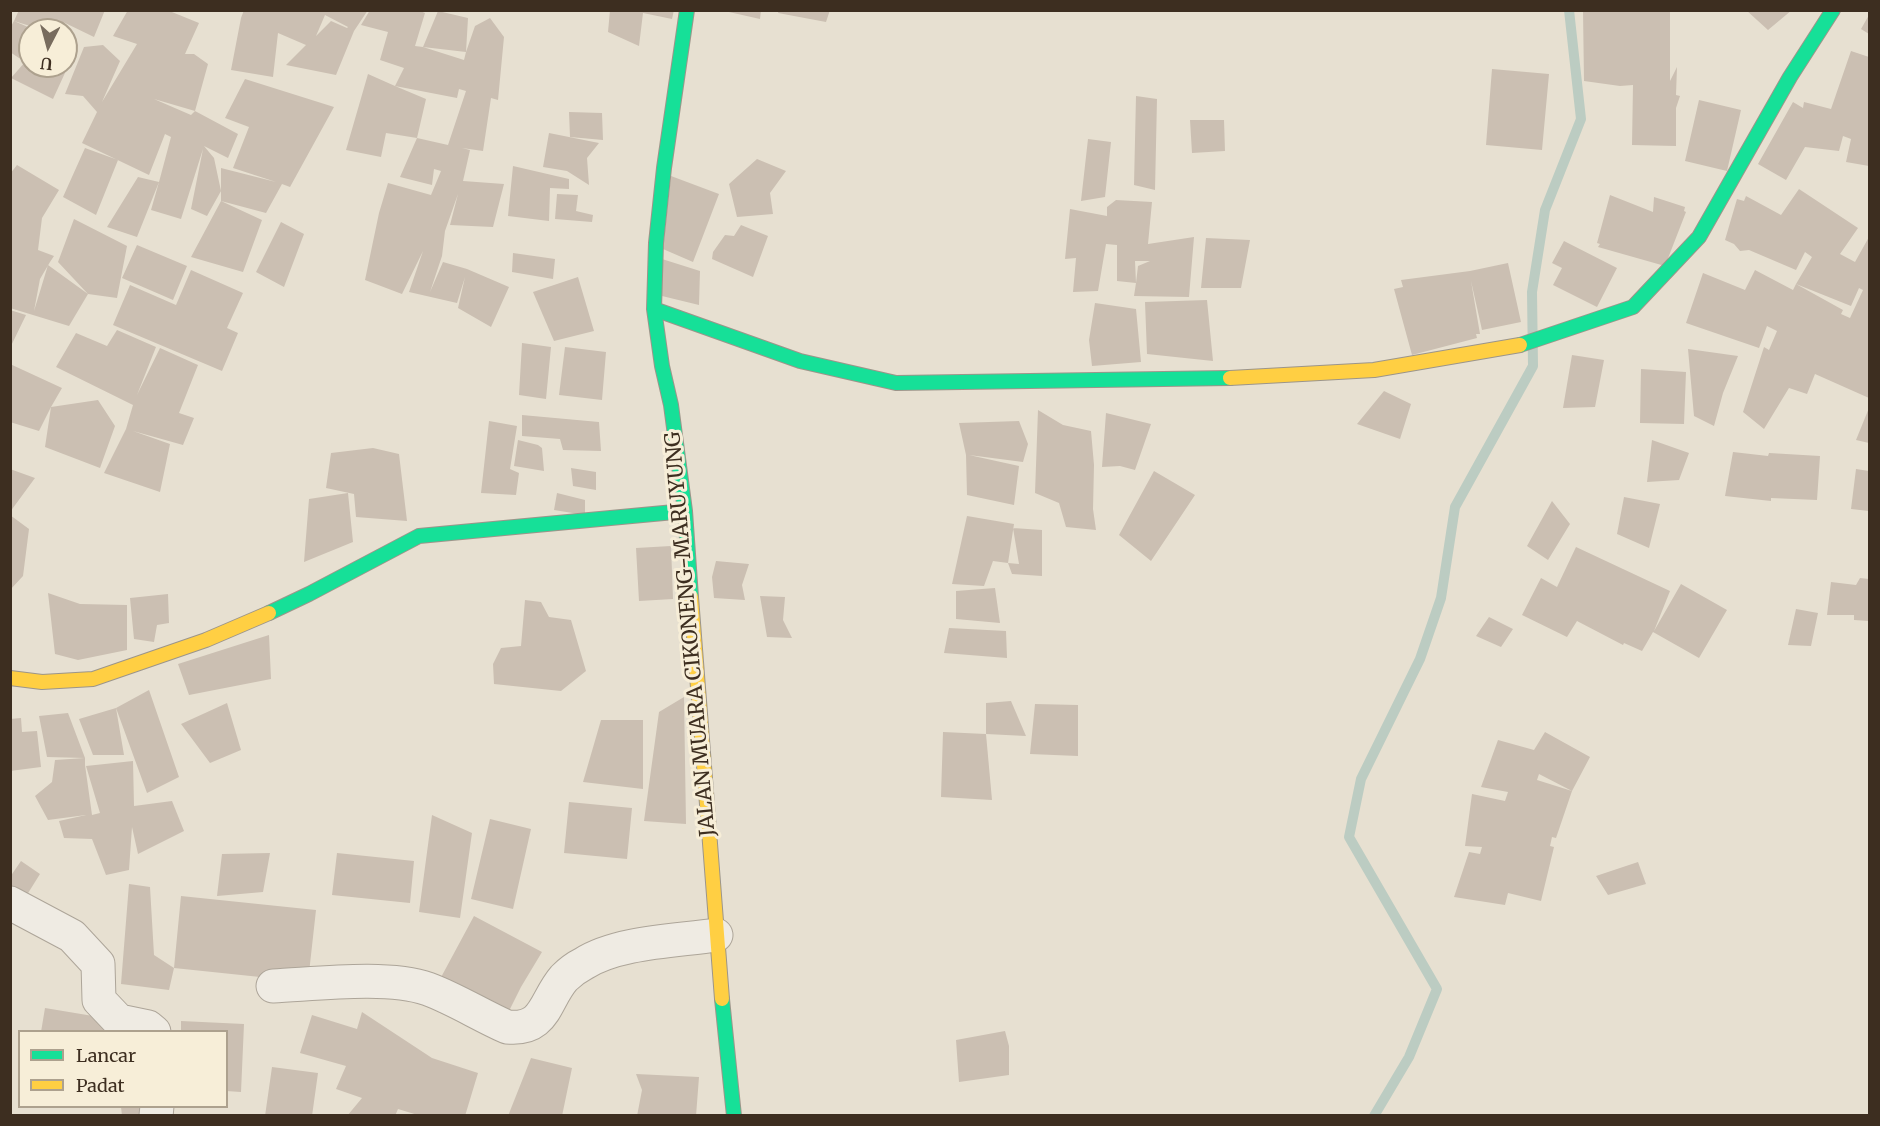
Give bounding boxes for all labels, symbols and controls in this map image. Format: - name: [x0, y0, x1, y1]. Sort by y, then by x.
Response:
- north arrow: [18, 18, 78, 78]
- text: U: [39, 53, 53, 74]
- street label: JALAN MUARA CIKONENG-MARUYUNG: [661, 430, 721, 838]
- legend: [18, 1030, 228, 1108]
- text: Lancar: [76, 1044, 136, 1067]
- text: Padat: [76, 1074, 125, 1097]

